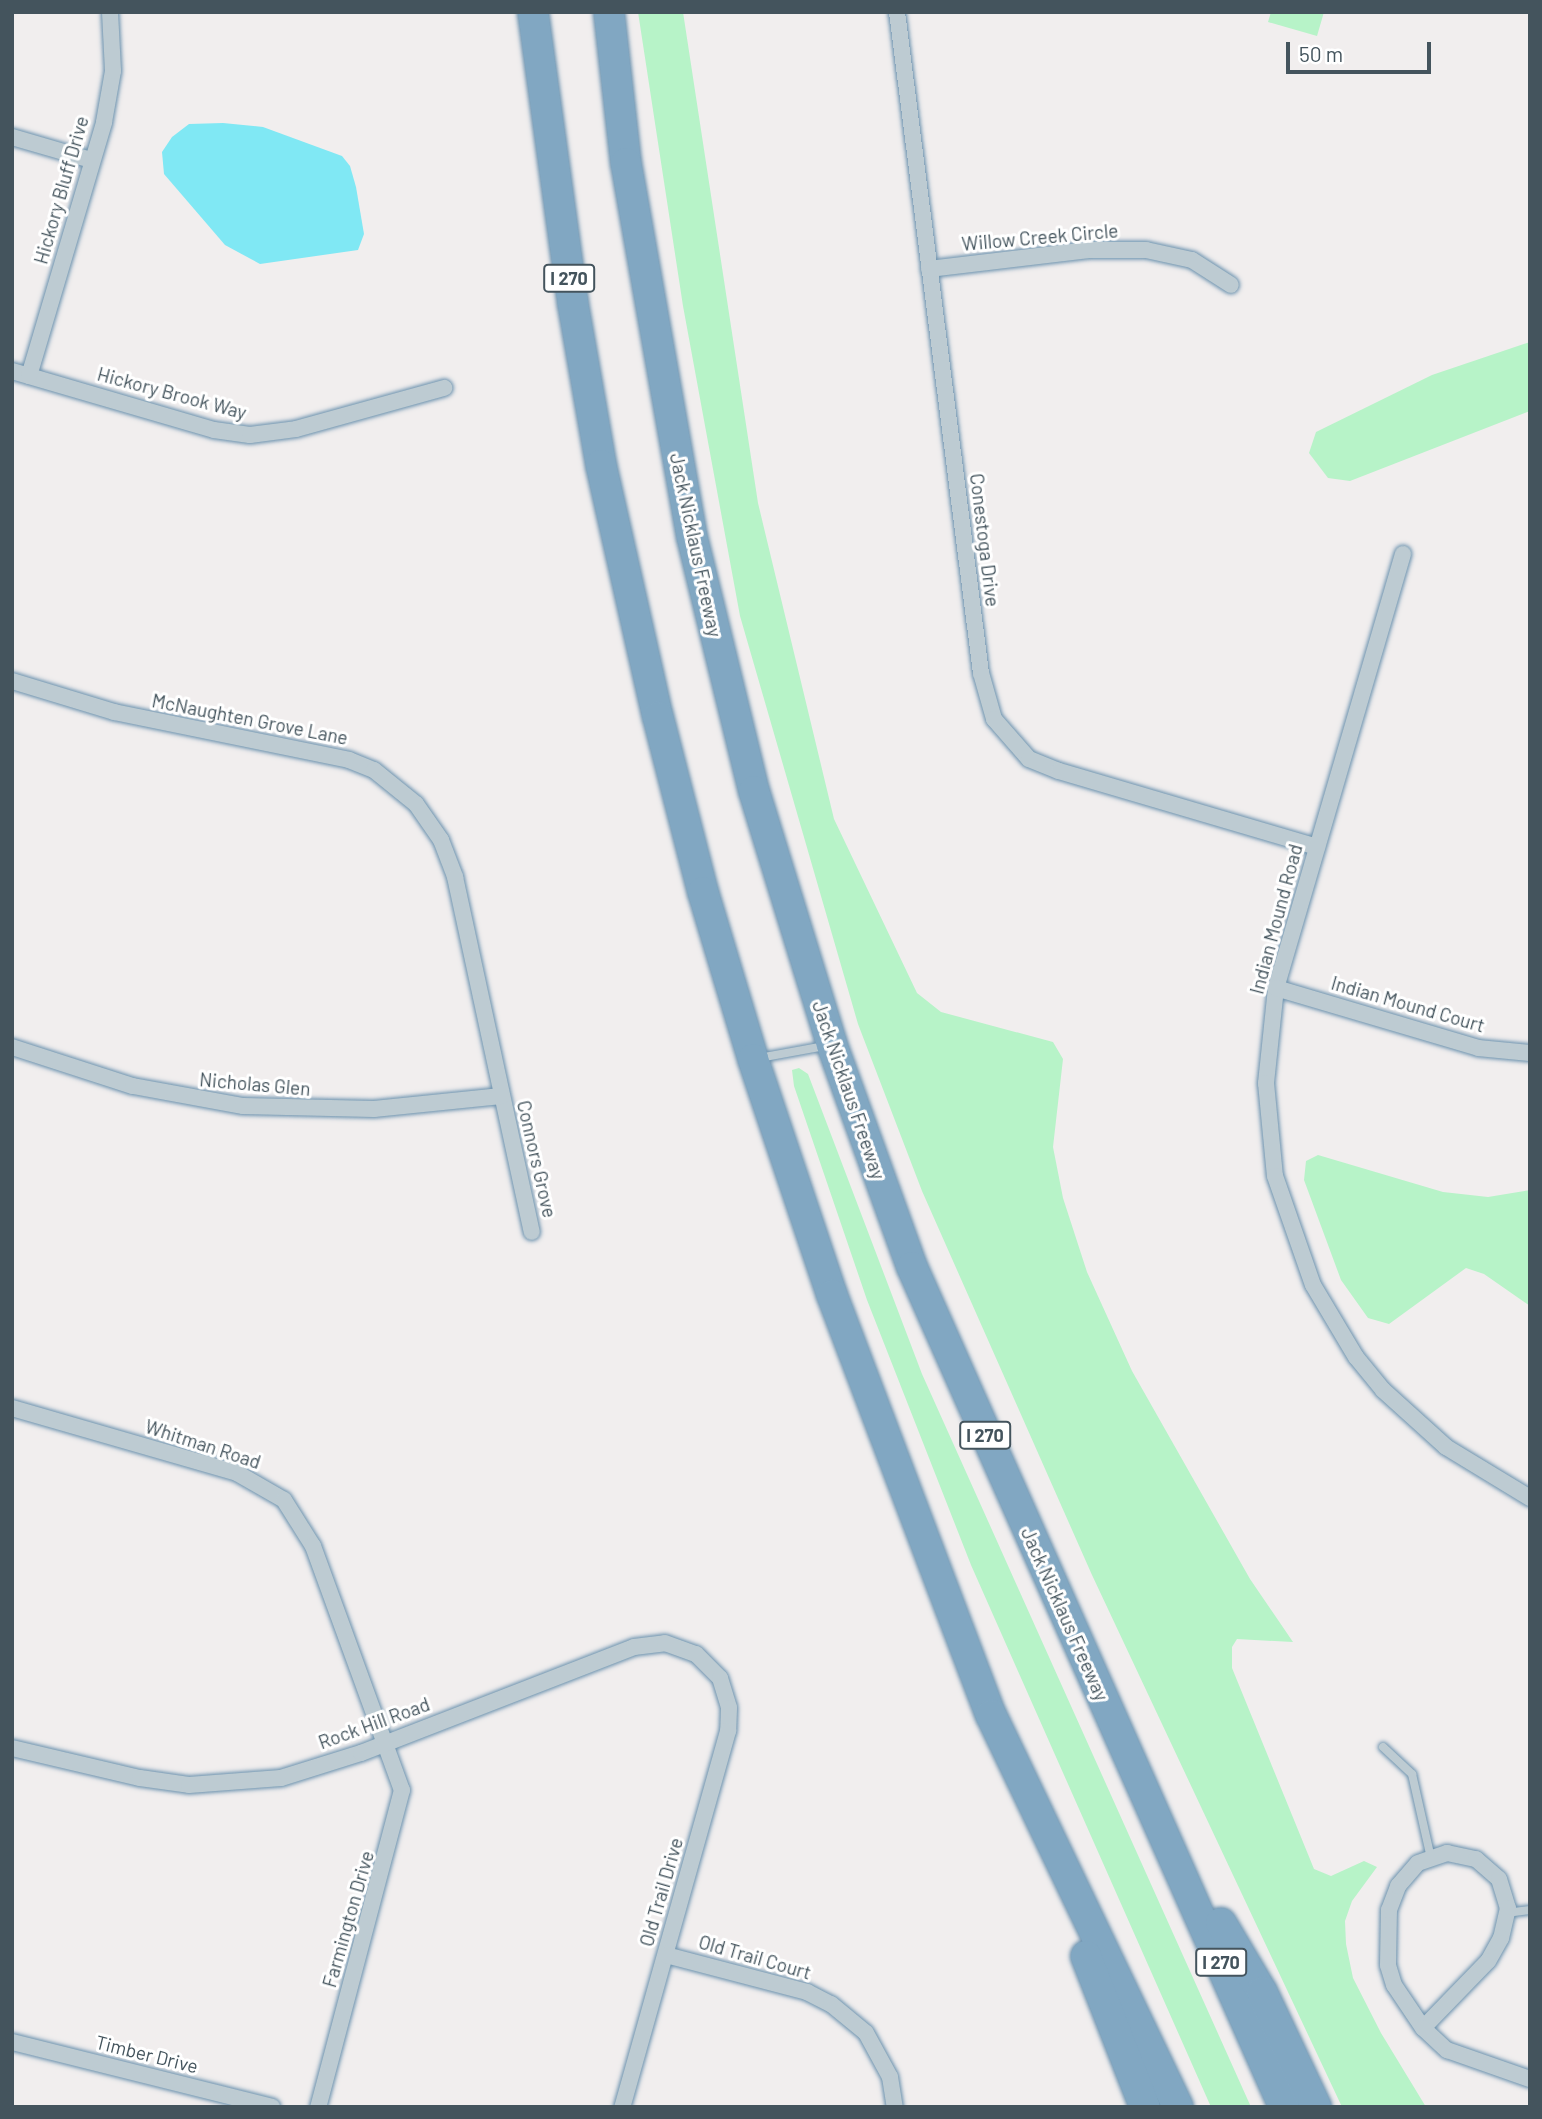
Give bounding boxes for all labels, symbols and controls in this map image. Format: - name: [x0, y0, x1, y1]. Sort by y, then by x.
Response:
- scale bar: [1290, 28, 1435, 72]
- text: 50 m: [1299, 41, 1343, 66]
- street label: Hickory Bluff Drive: [29, 113, 93, 267]
- street label: Willow Creek Circle: [961, 219, 1119, 255]
- road number: I 270: [543, 264, 595, 292]
- street label: Hickory Brook Way: [95, 362, 249, 424]
- street label: Jack Nicklaus Freeway: [665, 451, 727, 639]
- street label: Conestoga Drive: [966, 472, 1004, 608]
- street label: McNaughten Grove Lane: [150, 689, 350, 749]
- street label: Indian Mound Road: [1245, 841, 1307, 997]
- street label: Indian Mound Court: [1329, 971, 1487, 1037]
- street label: Jack Nicklaus Freeway: [808, 998, 890, 1182]
- street label: Nicholas Glen: [199, 1068, 311, 1100]
- street label: Connors Grove: [512, 1098, 562, 1220]
- street label: Whitman Road: [142, 1415, 264, 1473]
- road number: I 270: [959, 1420, 1011, 1450]
- street label: Jack Nicklaus Freeway: [1016, 1524, 1114, 1704]
- street label: Rock Hill Road: [315, 1692, 433, 1754]
- street label: Old Trail Drive: [635, 1835, 687, 1949]
- street label: Farmington Drive: [318, 1848, 378, 1990]
- street label: Old Trail Court: [696, 1930, 814, 1984]
- road number: I 270: [1195, 1948, 1247, 1976]
- street label: Timber Drive: [94, 2030, 200, 2078]

